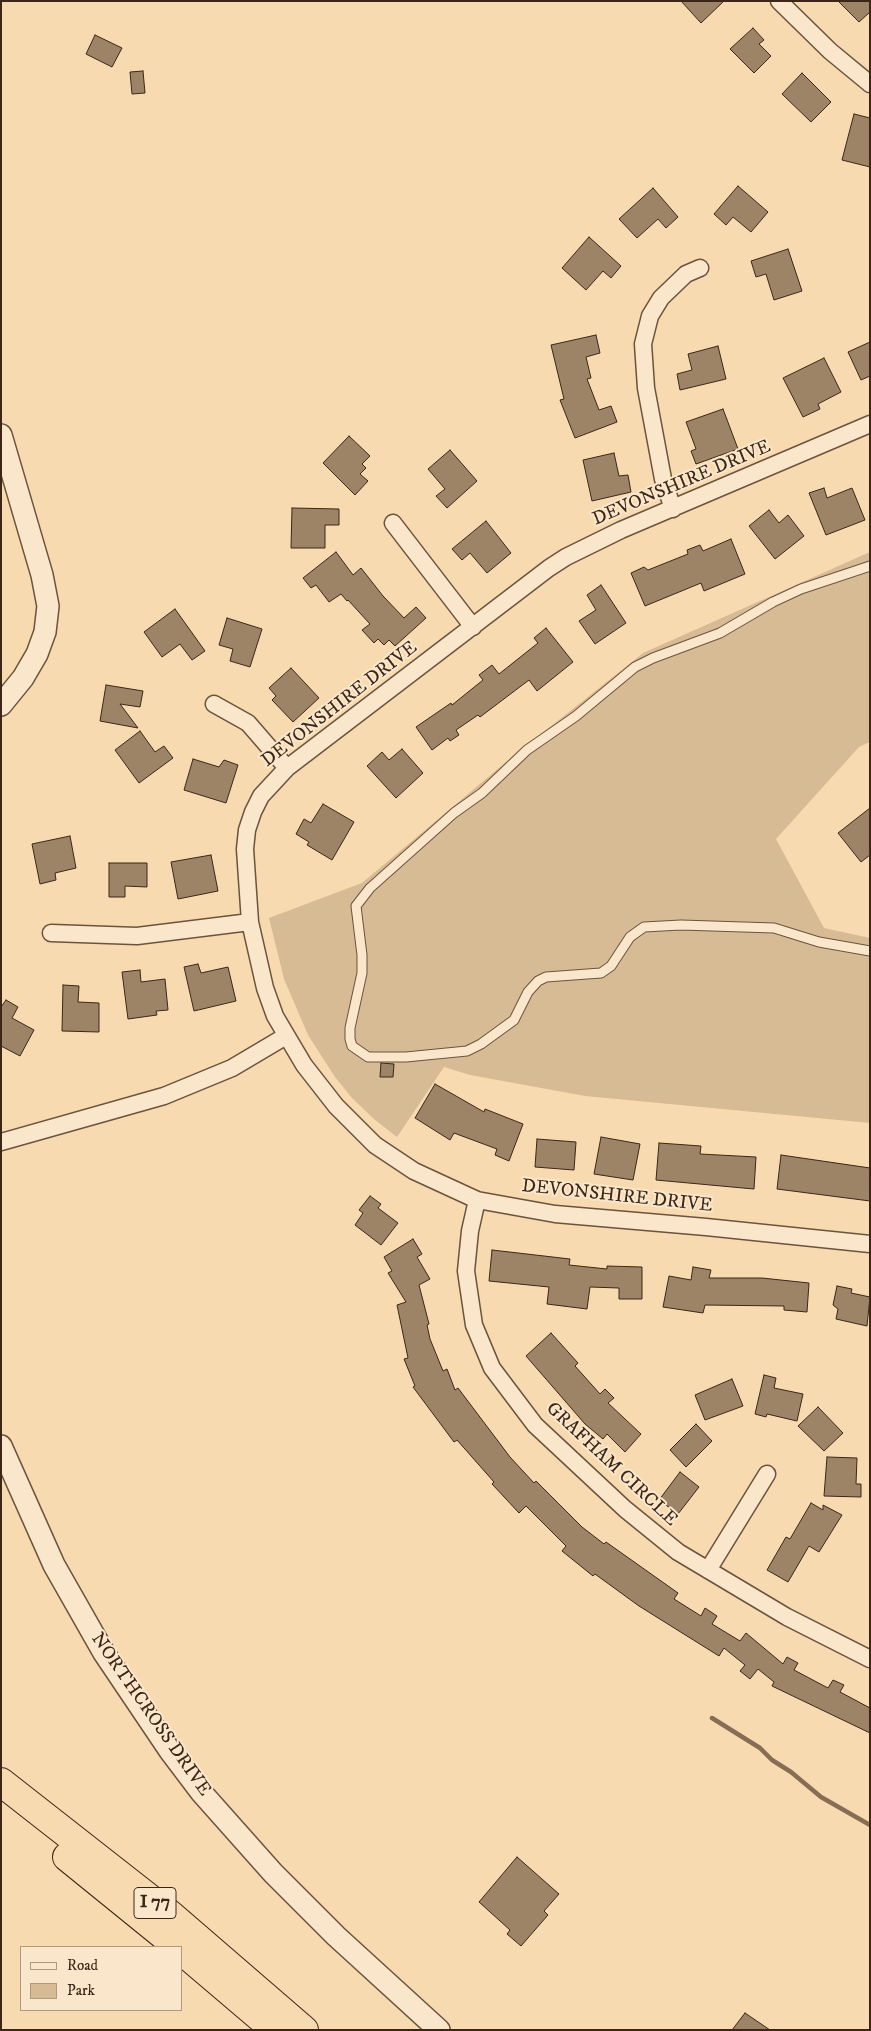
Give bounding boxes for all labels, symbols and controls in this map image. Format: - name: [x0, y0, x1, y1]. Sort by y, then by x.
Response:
- street label: DEVONSHIRE DRIVE: [589, 436, 775, 532]
- street label: DEVONSHIRE DRIVE: [258, 637, 422, 773]
- street label: DEVONSHIRE DRIVE: [521, 1176, 713, 1218]
- street label: GRAFHAM CIRCLE: [540, 1398, 682, 1532]
- street label: NORTHCROSS DRIVE: [85, 1629, 215, 1801]
- road number: I 77: [134, 1888, 176, 1919]
- legend: [20, 1946, 182, 2011]
- text: Road: [67, 1956, 98, 1975]
- text: Park: [67, 1981, 95, 2000]

